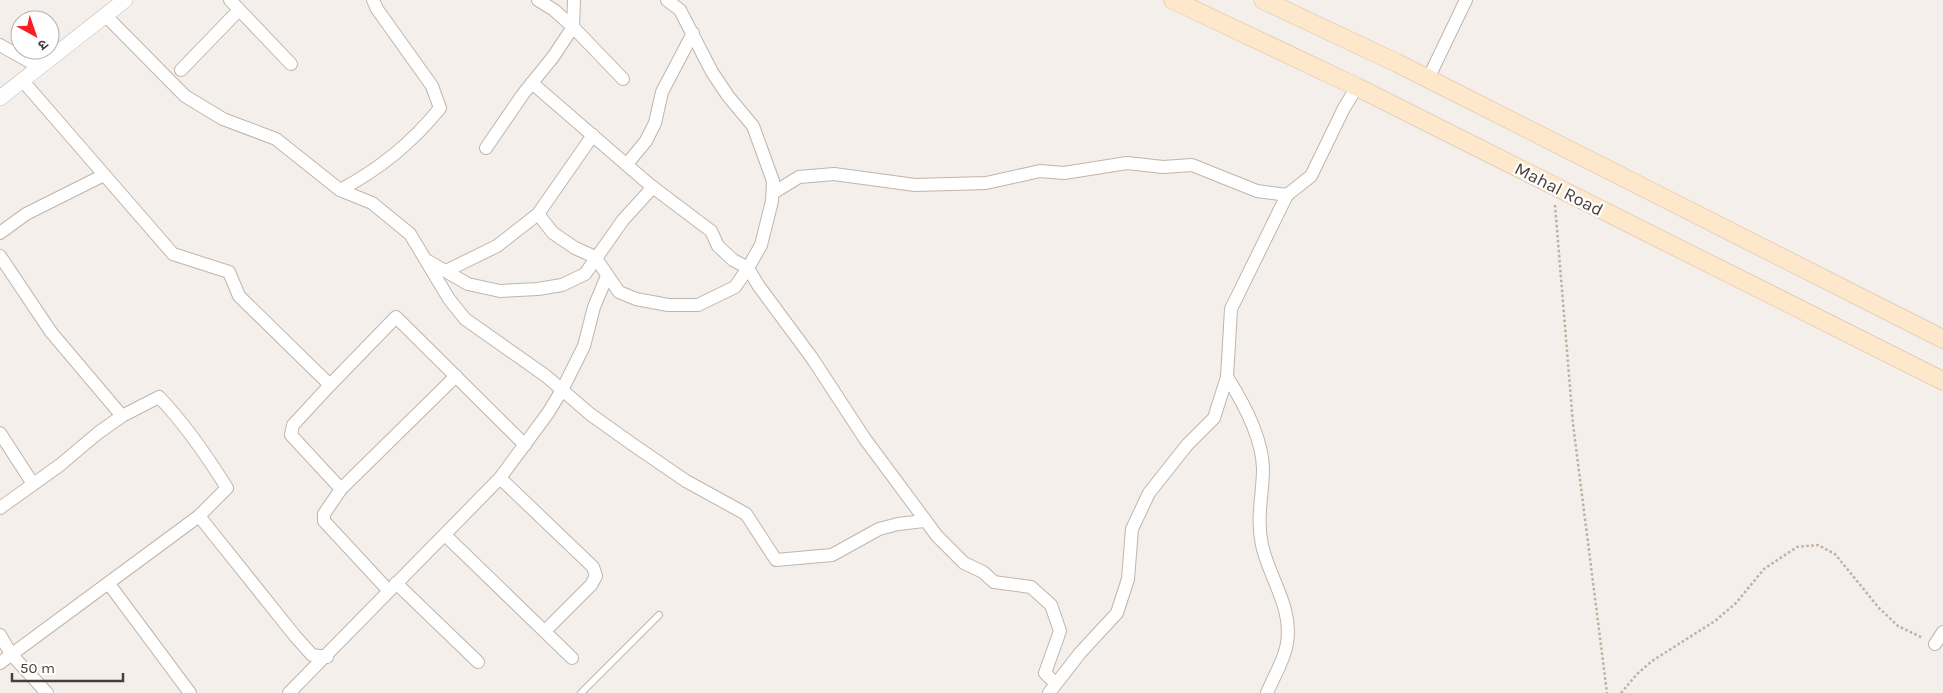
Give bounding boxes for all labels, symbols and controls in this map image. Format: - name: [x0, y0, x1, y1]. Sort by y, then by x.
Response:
- north arrow: [10, 10, 60, 60]
- text: उ: [34, 35, 52, 54]
- street label: Mahal Road: [1511, 157, 1607, 221]
- scale bar: [12, 650, 124, 682]
- text: 50 m: [20, 659, 55, 677]

